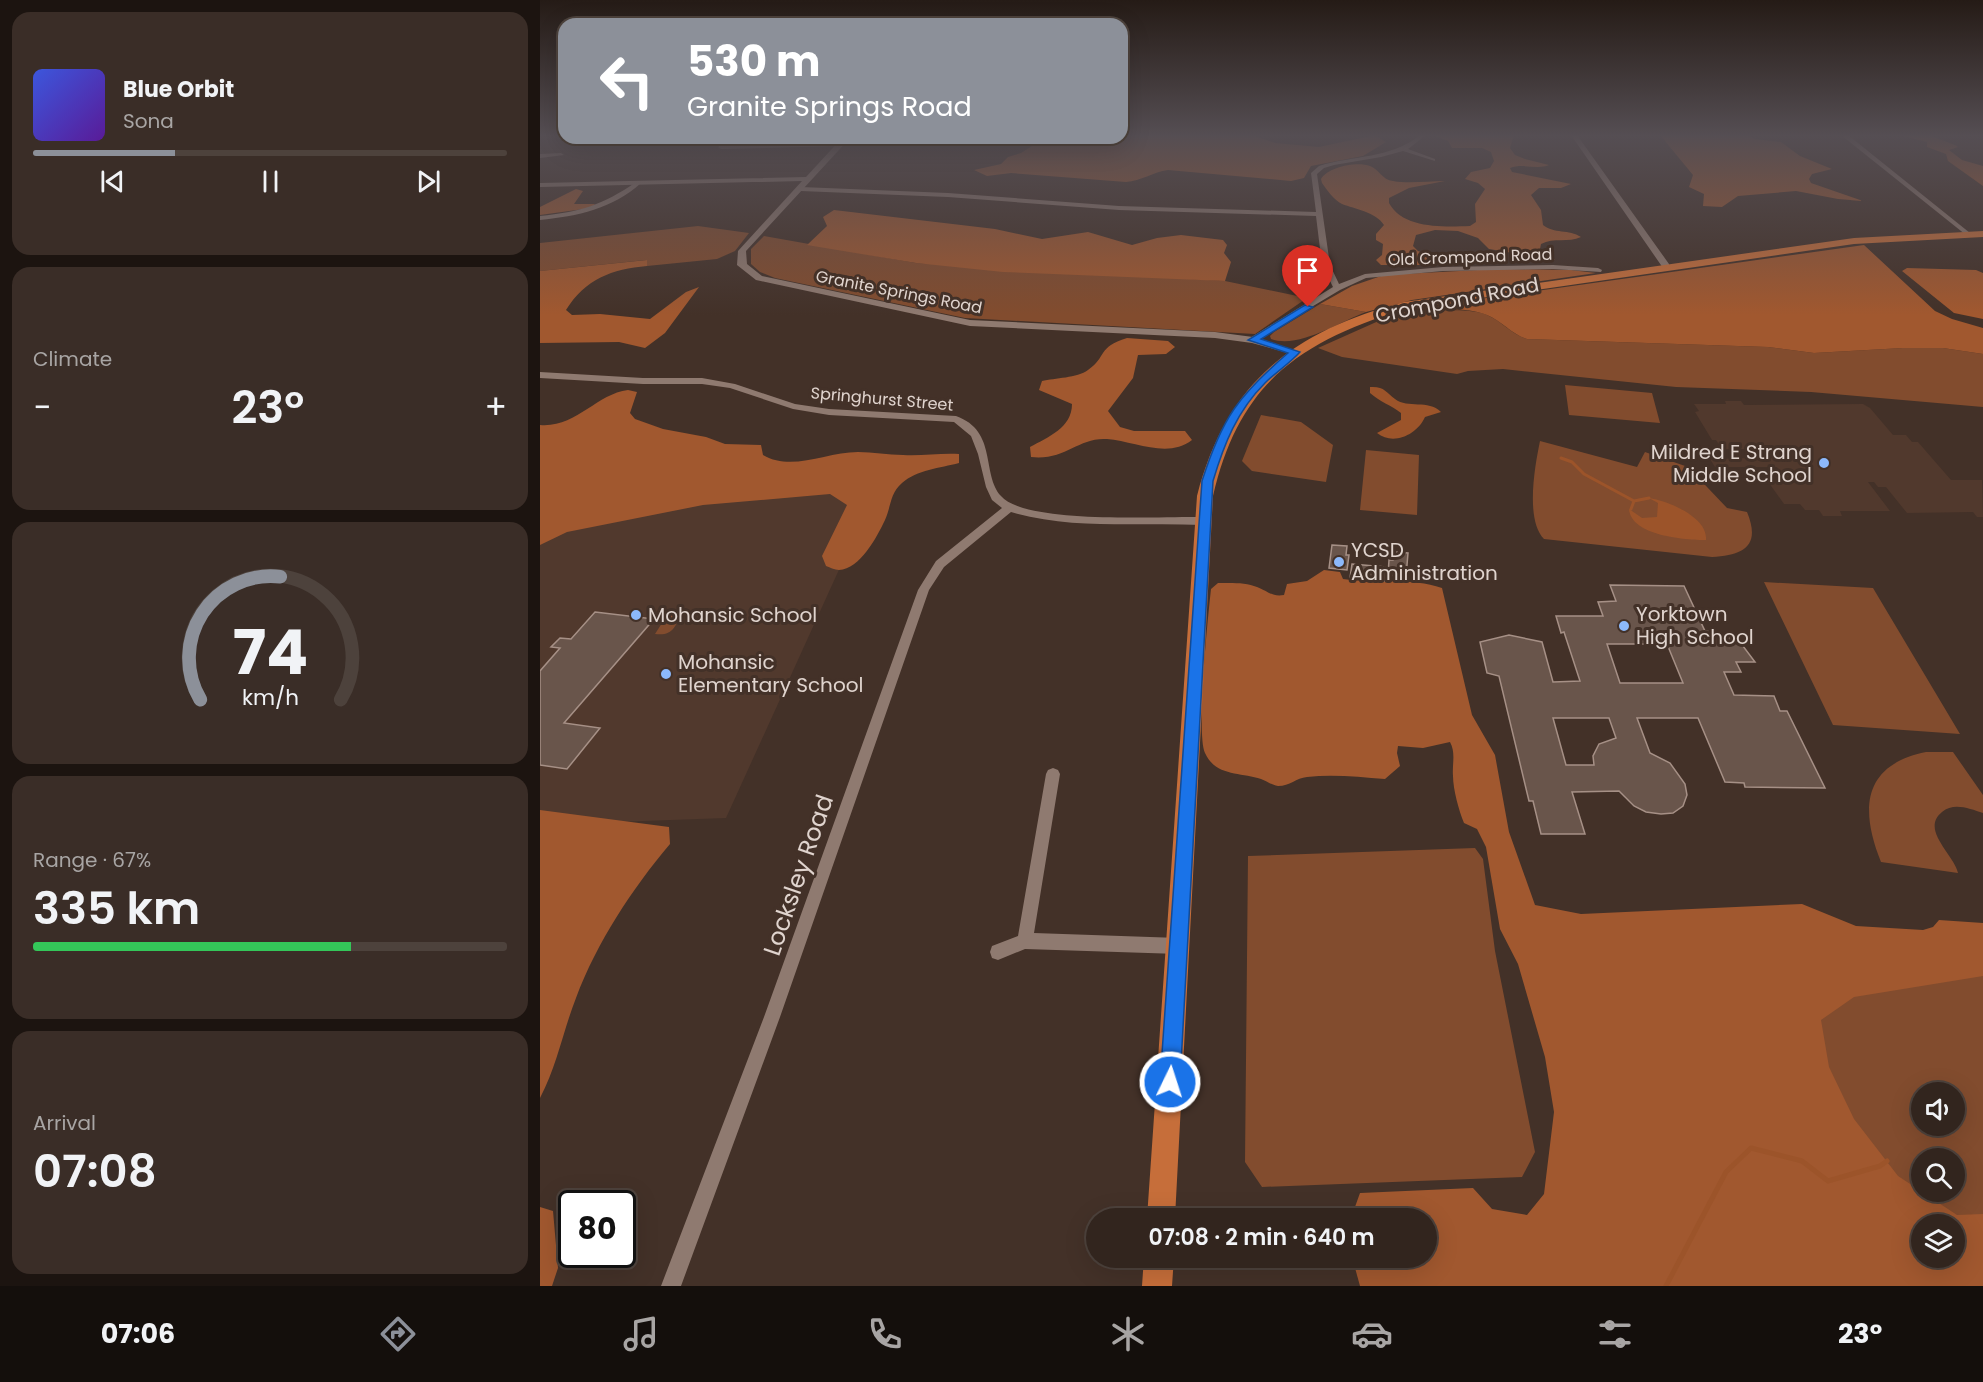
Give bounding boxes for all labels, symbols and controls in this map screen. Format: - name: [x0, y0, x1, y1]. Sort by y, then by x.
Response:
- text: 530 m: [687, 32, 820, 91]
- icon: left: [588, 42, 666, 120]
- text: Blue Orbit: [123, 74, 234, 105]
- text: Granite Springs Road: [687, 88, 972, 125]
- text: Sona: [123, 107, 174, 135]
- icon: previous: [96, 165, 129, 198]
- icon: pause: [254, 165, 287, 198]
- icon: next: [412, 165, 445, 198]
- street label: Old Crompond Road: [1387, 243, 1553, 271]
- pin: [1282, 245, 1333, 307]
- icon: arrive: [1291, 254, 1324, 287]
- street label: Granite Springs Road: [814, 265, 984, 319]
- street label: Crompond Road: [1373, 270, 1541, 330]
- text: Climate: [33, 345, 112, 373]
- text: 23°: [231, 376, 304, 439]
- street label: Springhurst Street: [810, 381, 954, 417]
- text: −: [33, 384, 51, 431]
- text: +: [484, 384, 507, 431]
- place label: Mildred E Strang Middle School: [1651, 438, 1812, 489]
- marker: Mildred E Strang Middle School: [1817, 456, 1831, 470]
- place label: YCSD Administration: [1351, 536, 1498, 587]
- marker: YCSD Administration: [1332, 555, 1346, 569]
- place label: Yorktown High School: [1636, 600, 1754, 651]
- place label: Mohansic School: [648, 601, 817, 629]
- text: 74: [232, 608, 308, 696]
- marker: Mohansic School: [629, 608, 643, 622]
- marker: Yorktown High School: [1617, 619, 1631, 633]
- place label: Mohansic Elementary School: [678, 648, 863, 699]
- marker: Mohansic Elementary School: [659, 667, 673, 681]
- text: km/h: [241, 682, 299, 713]
- street label: Locksley Road: [755, 790, 841, 960]
- text: Range · 67%: [33, 846, 151, 874]
- text: 335 km: [33, 877, 200, 940]
- position arrow: [1138, 1050, 1202, 1114]
- map controls: [1911, 1082, 1965, 1268]
- button: sound: [1911, 1082, 1965, 1136]
- text: Arrival: [33, 1109, 96, 1137]
- text: 07:08: [33, 1140, 157, 1203]
- button: search: [1911, 1148, 1965, 1202]
- speed limit sign: 80: [558, 1190, 636, 1268]
- button: layers: [1911, 1214, 1965, 1268]
- text: 07:08 · 2 min · 640 m: [1149, 1222, 1374, 1253]
- icon: directions: [377, 1313, 419, 1355]
- icon: music: [620, 1313, 662, 1355]
- icon: phone: [864, 1313, 906, 1355]
- icon: climate: [1107, 1313, 1149, 1355]
- icon: car: [1351, 1313, 1393, 1355]
- icon: filters: [1594, 1313, 1636, 1355]
- text: 07:06: [101, 1315, 175, 1352]
- text: 23°: [1838, 1315, 1882, 1352]

